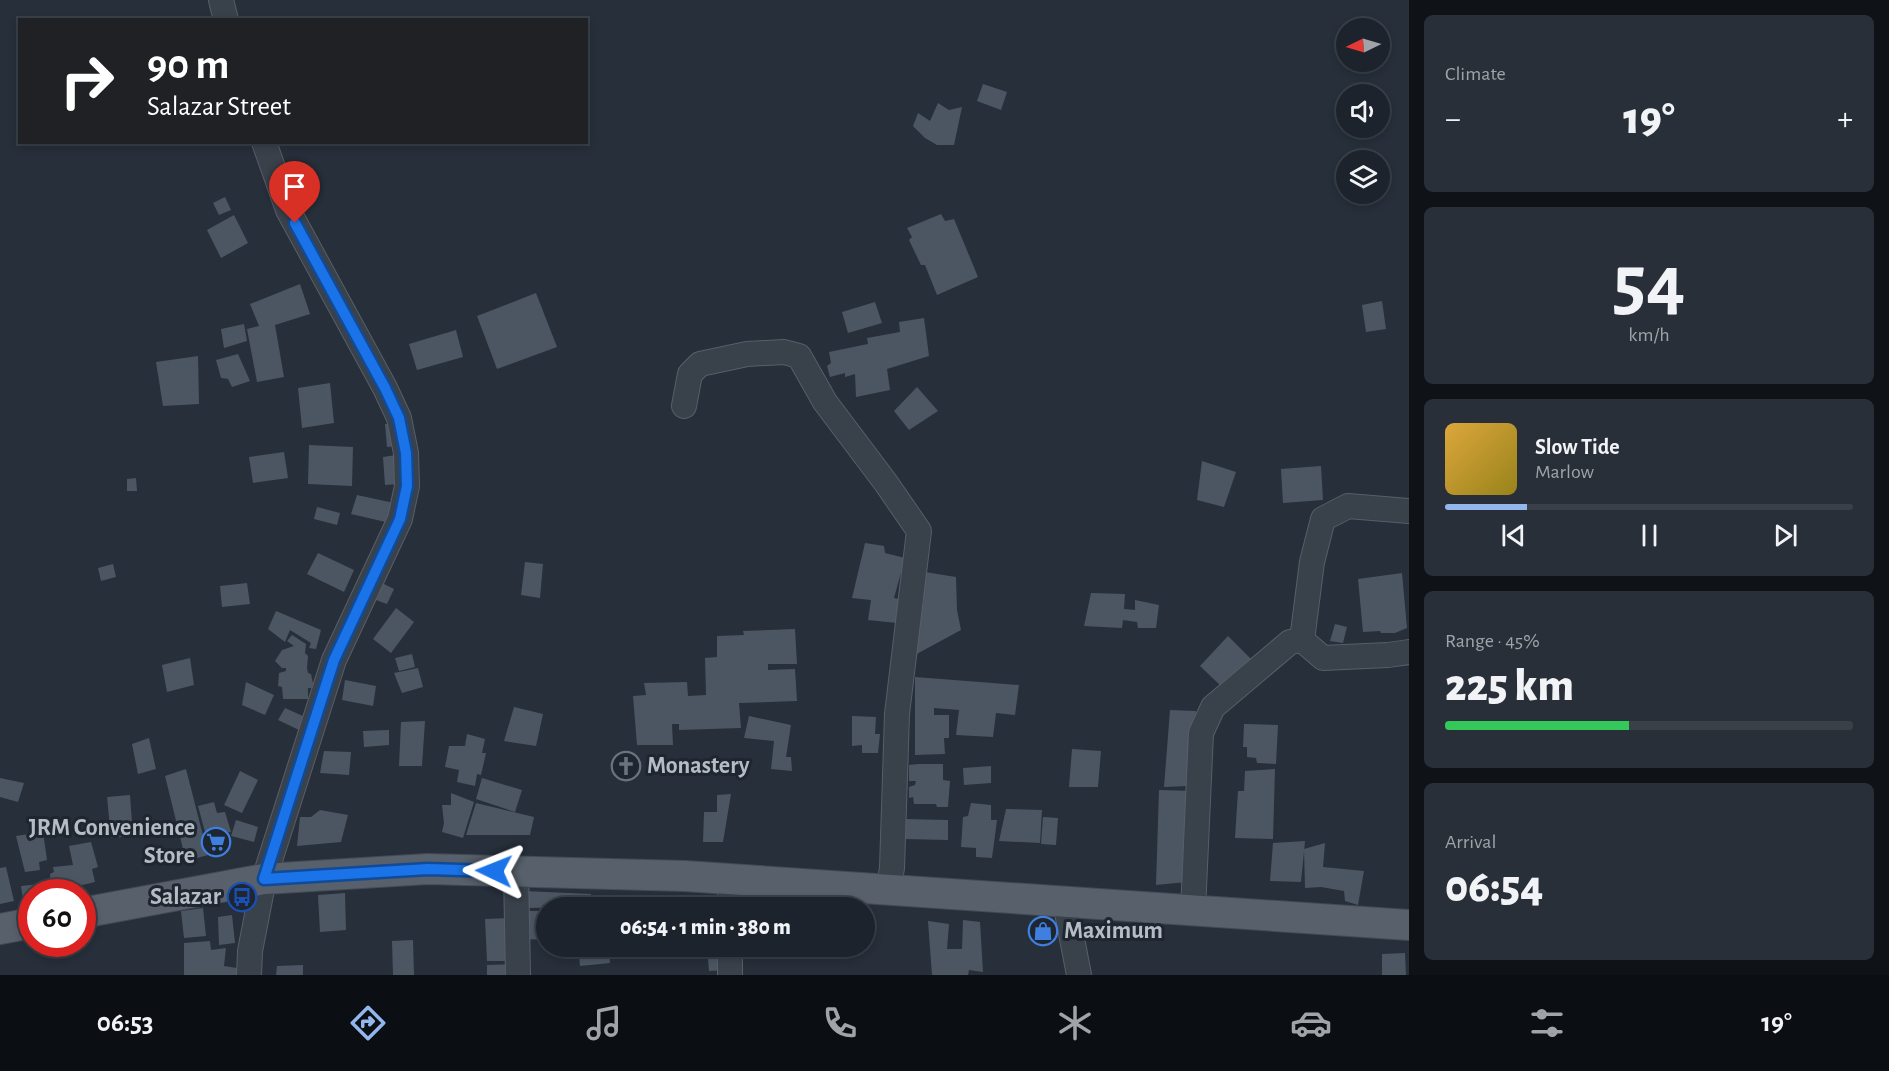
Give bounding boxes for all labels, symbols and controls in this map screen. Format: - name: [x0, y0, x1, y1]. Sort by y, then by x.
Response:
- north arrow: [1336, 18, 1390, 72]
- map controls: [1336, 18, 1390, 204]
- icon: right: [48, 42, 126, 120]
- text: 90 m: [147, 44, 229, 86]
- text: Climate: [1445, 64, 1506, 84]
- button: sound: [1336, 84, 1390, 138]
- text: Salazar Street: [147, 93, 291, 120]
- text: 19°: [1623, 97, 1675, 142]
- text: −: [1445, 103, 1461, 136]
- text: +: [1837, 103, 1853, 136]
- button: layers: [1336, 150, 1390, 204]
- pin: [269, 161, 320, 223]
- icon: arrive: [278, 170, 311, 203]
- text: 54: [1613, 245, 1685, 323]
- text: km/h: [1628, 325, 1670, 345]
- text: Slow Tide: [1535, 436, 1620, 458]
- text: Marlow: [1535, 462, 1594, 482]
- icon: previous: [1497, 519, 1530, 552]
- icon: pause: [1633, 519, 1666, 552]
- icon: next: [1769, 519, 1802, 552]
- text: Range · 45%: [1445, 631, 1540, 651]
- text: 225 km: [1445, 664, 1574, 709]
- church icon: Monastery: [610, 750, 642, 782]
- place label: Monastery: [647, 754, 750, 778]
- place label: JRM Convenience Store: [29, 816, 195, 868]
- supermarket icon: JRM Convenience Store: [200, 826, 232, 858]
- text: Arrival: [1445, 832, 1496, 852]
- position arrow: [462, 839, 526, 903]
- text: 06:54: [1445, 865, 1543, 910]
- speed limit sign: 60: [18, 879, 96, 957]
- bus stop icon: Salazar: [226, 881, 258, 913]
- place label: Salazar: [150, 885, 222, 909]
- shop icon: Maximum: [1027, 915, 1059, 947]
- text: 06:54 · 1 min · 380 m: [620, 916, 791, 938]
- place label: Maximum: [1064, 919, 1163, 943]
- icon: directions: [347, 1002, 389, 1044]
- icon: music: [583, 1002, 625, 1044]
- icon: phone: [819, 1002, 861, 1044]
- icon: climate: [1054, 1002, 1096, 1044]
- icon: car: [1290, 1002, 1332, 1044]
- icon: filters: [1526, 1002, 1568, 1044]
- text: 06:53: [97, 1009, 153, 1036]
- text: 19°: [1761, 1009, 1792, 1036]

